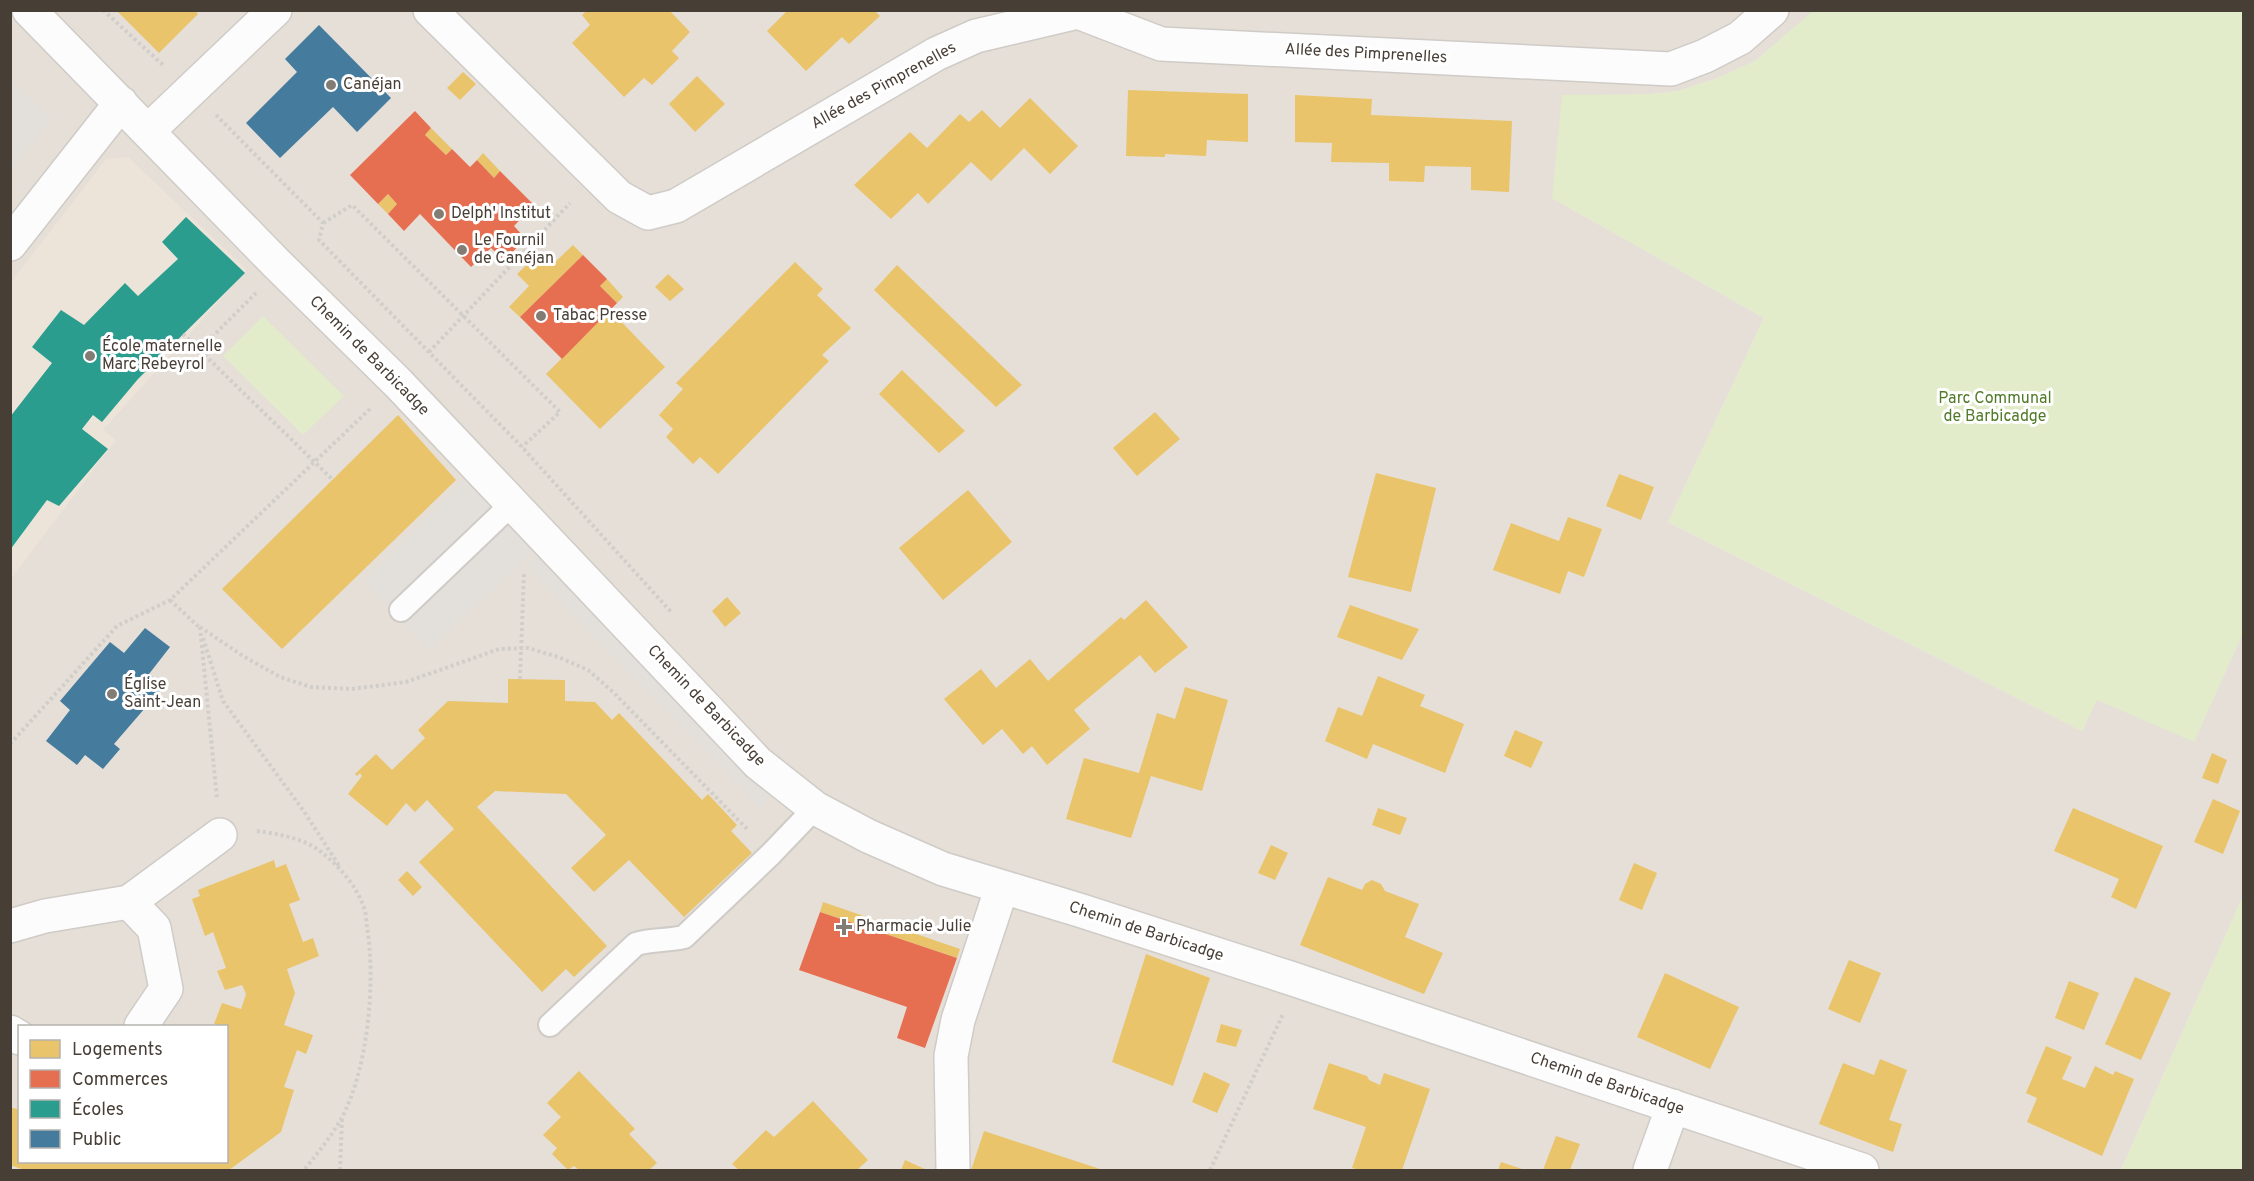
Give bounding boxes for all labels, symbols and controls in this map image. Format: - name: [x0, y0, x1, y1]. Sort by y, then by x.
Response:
- street label: Allée des Pimprenelles: [808, 38, 960, 134]
- street label: Allée des Pimprenelles: [1284, 40, 1448, 68]
- place label: Canéjan: [343, 75, 402, 95]
- marker: Canéjan: [324, 78, 338, 92]
- place label: Delph' Institut: [451, 204, 551, 224]
- marker: Delph' Institut: [432, 207, 446, 221]
- place label: Le Fournil de Canéjan: [474, 231, 554, 269]
- marker: Le Fournil de Canéjan: [455, 243, 469, 257]
- street label: Chemin de Barbicadge: [305, 292, 433, 420]
- place label: Tabac Presse: [553, 306, 647, 326]
- marker: Tabac Presse: [534, 309, 548, 323]
- place label: École maternelle Marc Rebeyrol: [102, 335, 222, 375]
- marker: École maternelle Marc Rebeyrol: [83, 349, 97, 363]
- park label: Parc Communal de Barbicadge: [1938, 389, 2052, 427]
- street label: Chemin de Barbicadge: [643, 641, 769, 771]
- place label: Église Saint-Jean: [124, 673, 201, 713]
- marker: Église Saint-Jean: [105, 687, 119, 701]
- street label: Chemin de Barbicadge: [1066, 898, 1226, 966]
- place label: Pharmacie Julie: [856, 917, 971, 937]
- marker: Pharmacie Julie: [837, 920, 851, 934]
- legend: [18, 1025, 228, 1163]
- text: Logements: [72, 1039, 163, 1062]
- street label: Chemin de Barbicadge: [1527, 1048, 1687, 1120]
- text: Commerces: [72, 1069, 168, 1092]
- text: Écoles: [72, 1097, 124, 1122]
- text: Public: [72, 1129, 122, 1152]

